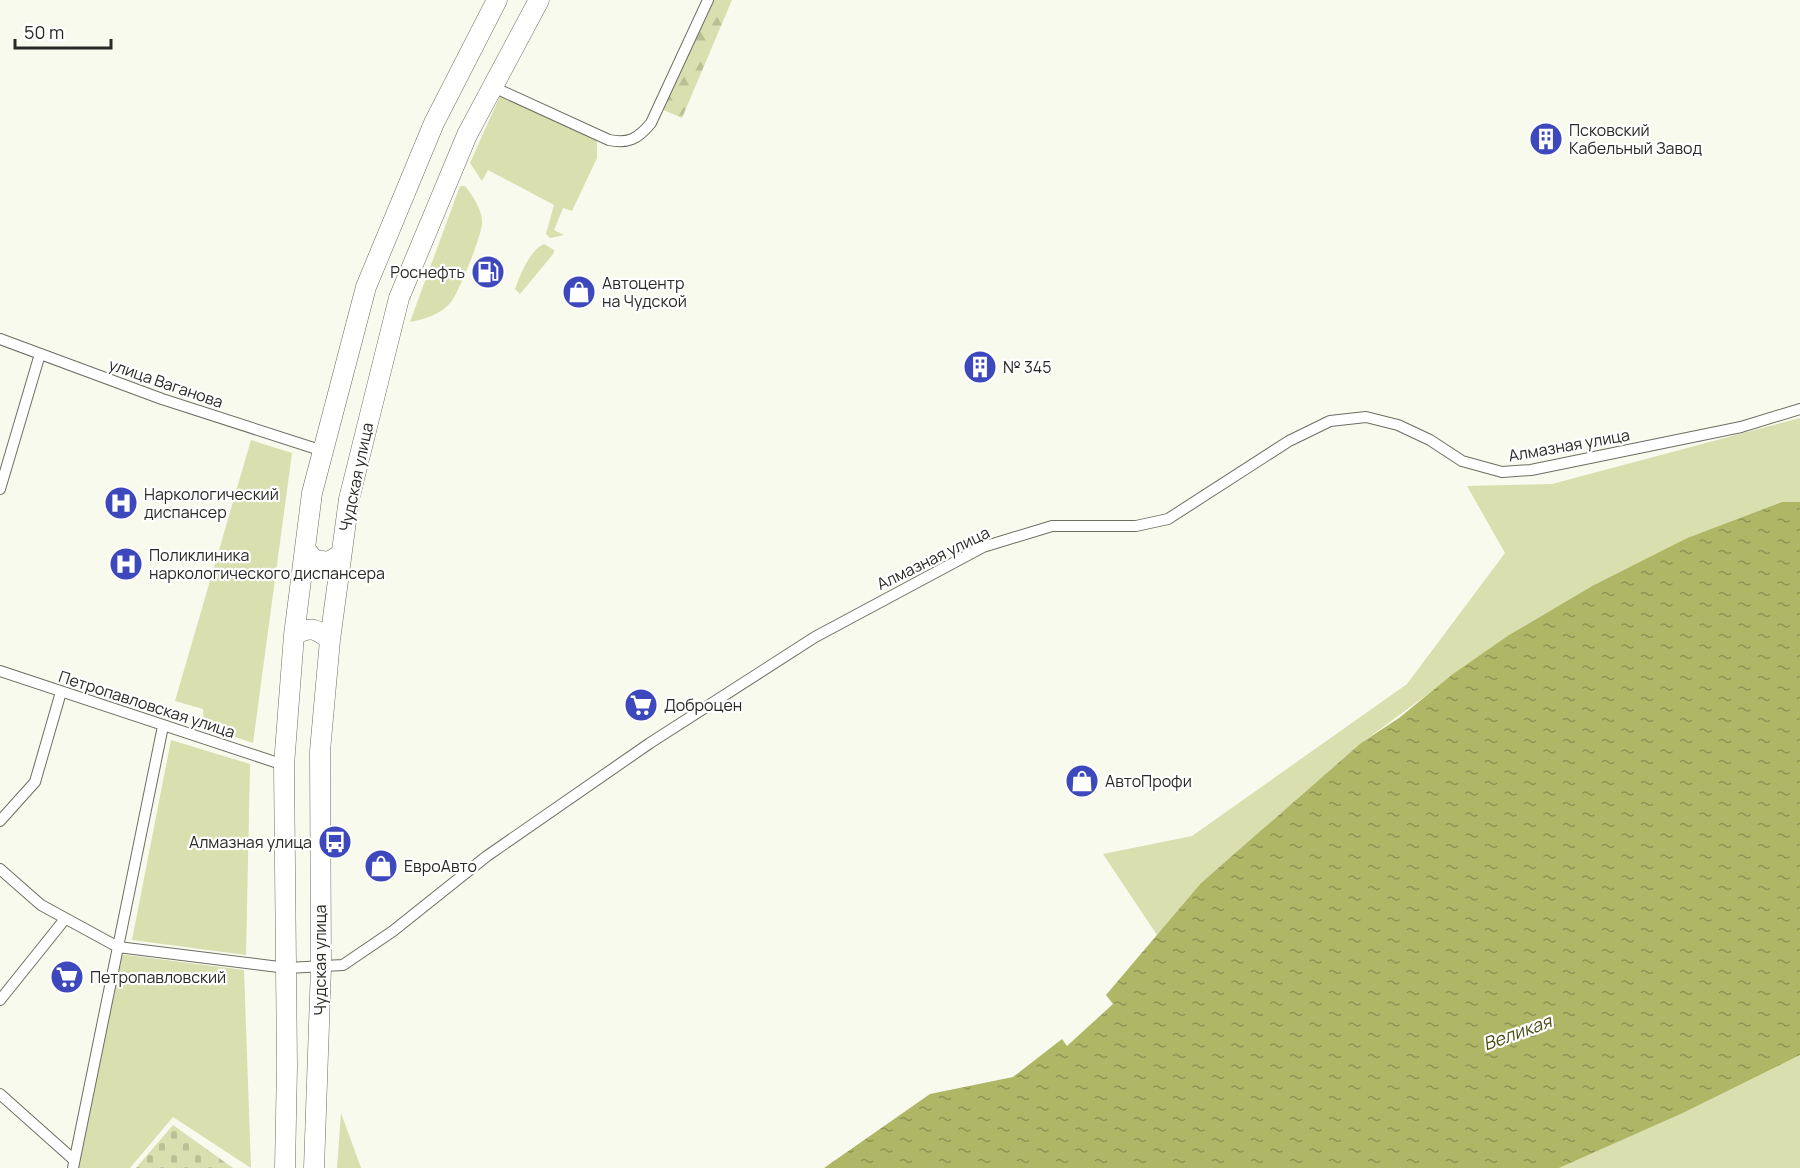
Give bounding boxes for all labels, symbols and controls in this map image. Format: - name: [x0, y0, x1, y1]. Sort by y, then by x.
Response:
- scale bar: [15, 12, 111, 50]
- text: 50 m: [24, 20, 64, 44]
- place label: Псковский Кабельный Завод: [1569, 119, 1703, 159]
- building icon: Псковский Кабельный Завод: [1528, 121, 1564, 157]
- fuel station icon: Роснефть: [470, 254, 506, 290]
- place label: Роснефть: [390, 261, 465, 283]
- place label: Автоцентр на Чудской: [602, 272, 687, 312]
- shop icon: Автоцентр на Чудской: [561, 274, 597, 310]
- building icon: № 345: [962, 349, 998, 385]
- street label: улица Ваганова: [106, 353, 226, 413]
- place label: № 345: [1003, 356, 1051, 378]
- street label: Чудская улица: [334, 420, 378, 534]
- street label: Алмазная улица: [1507, 423, 1631, 467]
- place label: Наркологический диспансер: [144, 483, 279, 523]
- hospital icon: Наркологический диспансер: [103, 485, 139, 521]
- street label: Алмазная улица: [873, 521, 993, 595]
- place label: Поликлиника наркологического диспансера: [149, 544, 385, 584]
- hospital icon: Поликлиника наркологического диспансера: [108, 546, 144, 582]
- street label: Петропавловская улица: [56, 665, 238, 743]
- supermarket icon: Доброцен: [623, 687, 659, 723]
- place label: Доброцен: [664, 694, 742, 716]
- shop icon: АвтоПрофи: [1064, 763, 1100, 799]
- place label: АвтоПрофи: [1105, 770, 1192, 792]
- bus stop icon: Алмазная улица: [317, 824, 353, 860]
- place label: Алмазная улица: [189, 831, 312, 853]
- shop icon: ЕвроАвто: [363, 848, 399, 884]
- place label: ЕвроАвто: [404, 855, 477, 877]
- street label: Чудская улица: [309, 905, 331, 1015]
- supermarket icon: Петропавловский: [49, 959, 85, 995]
- place label: Петропавловский: [90, 966, 226, 988]
- water label: Великая: [1480, 1008, 1556, 1055]

